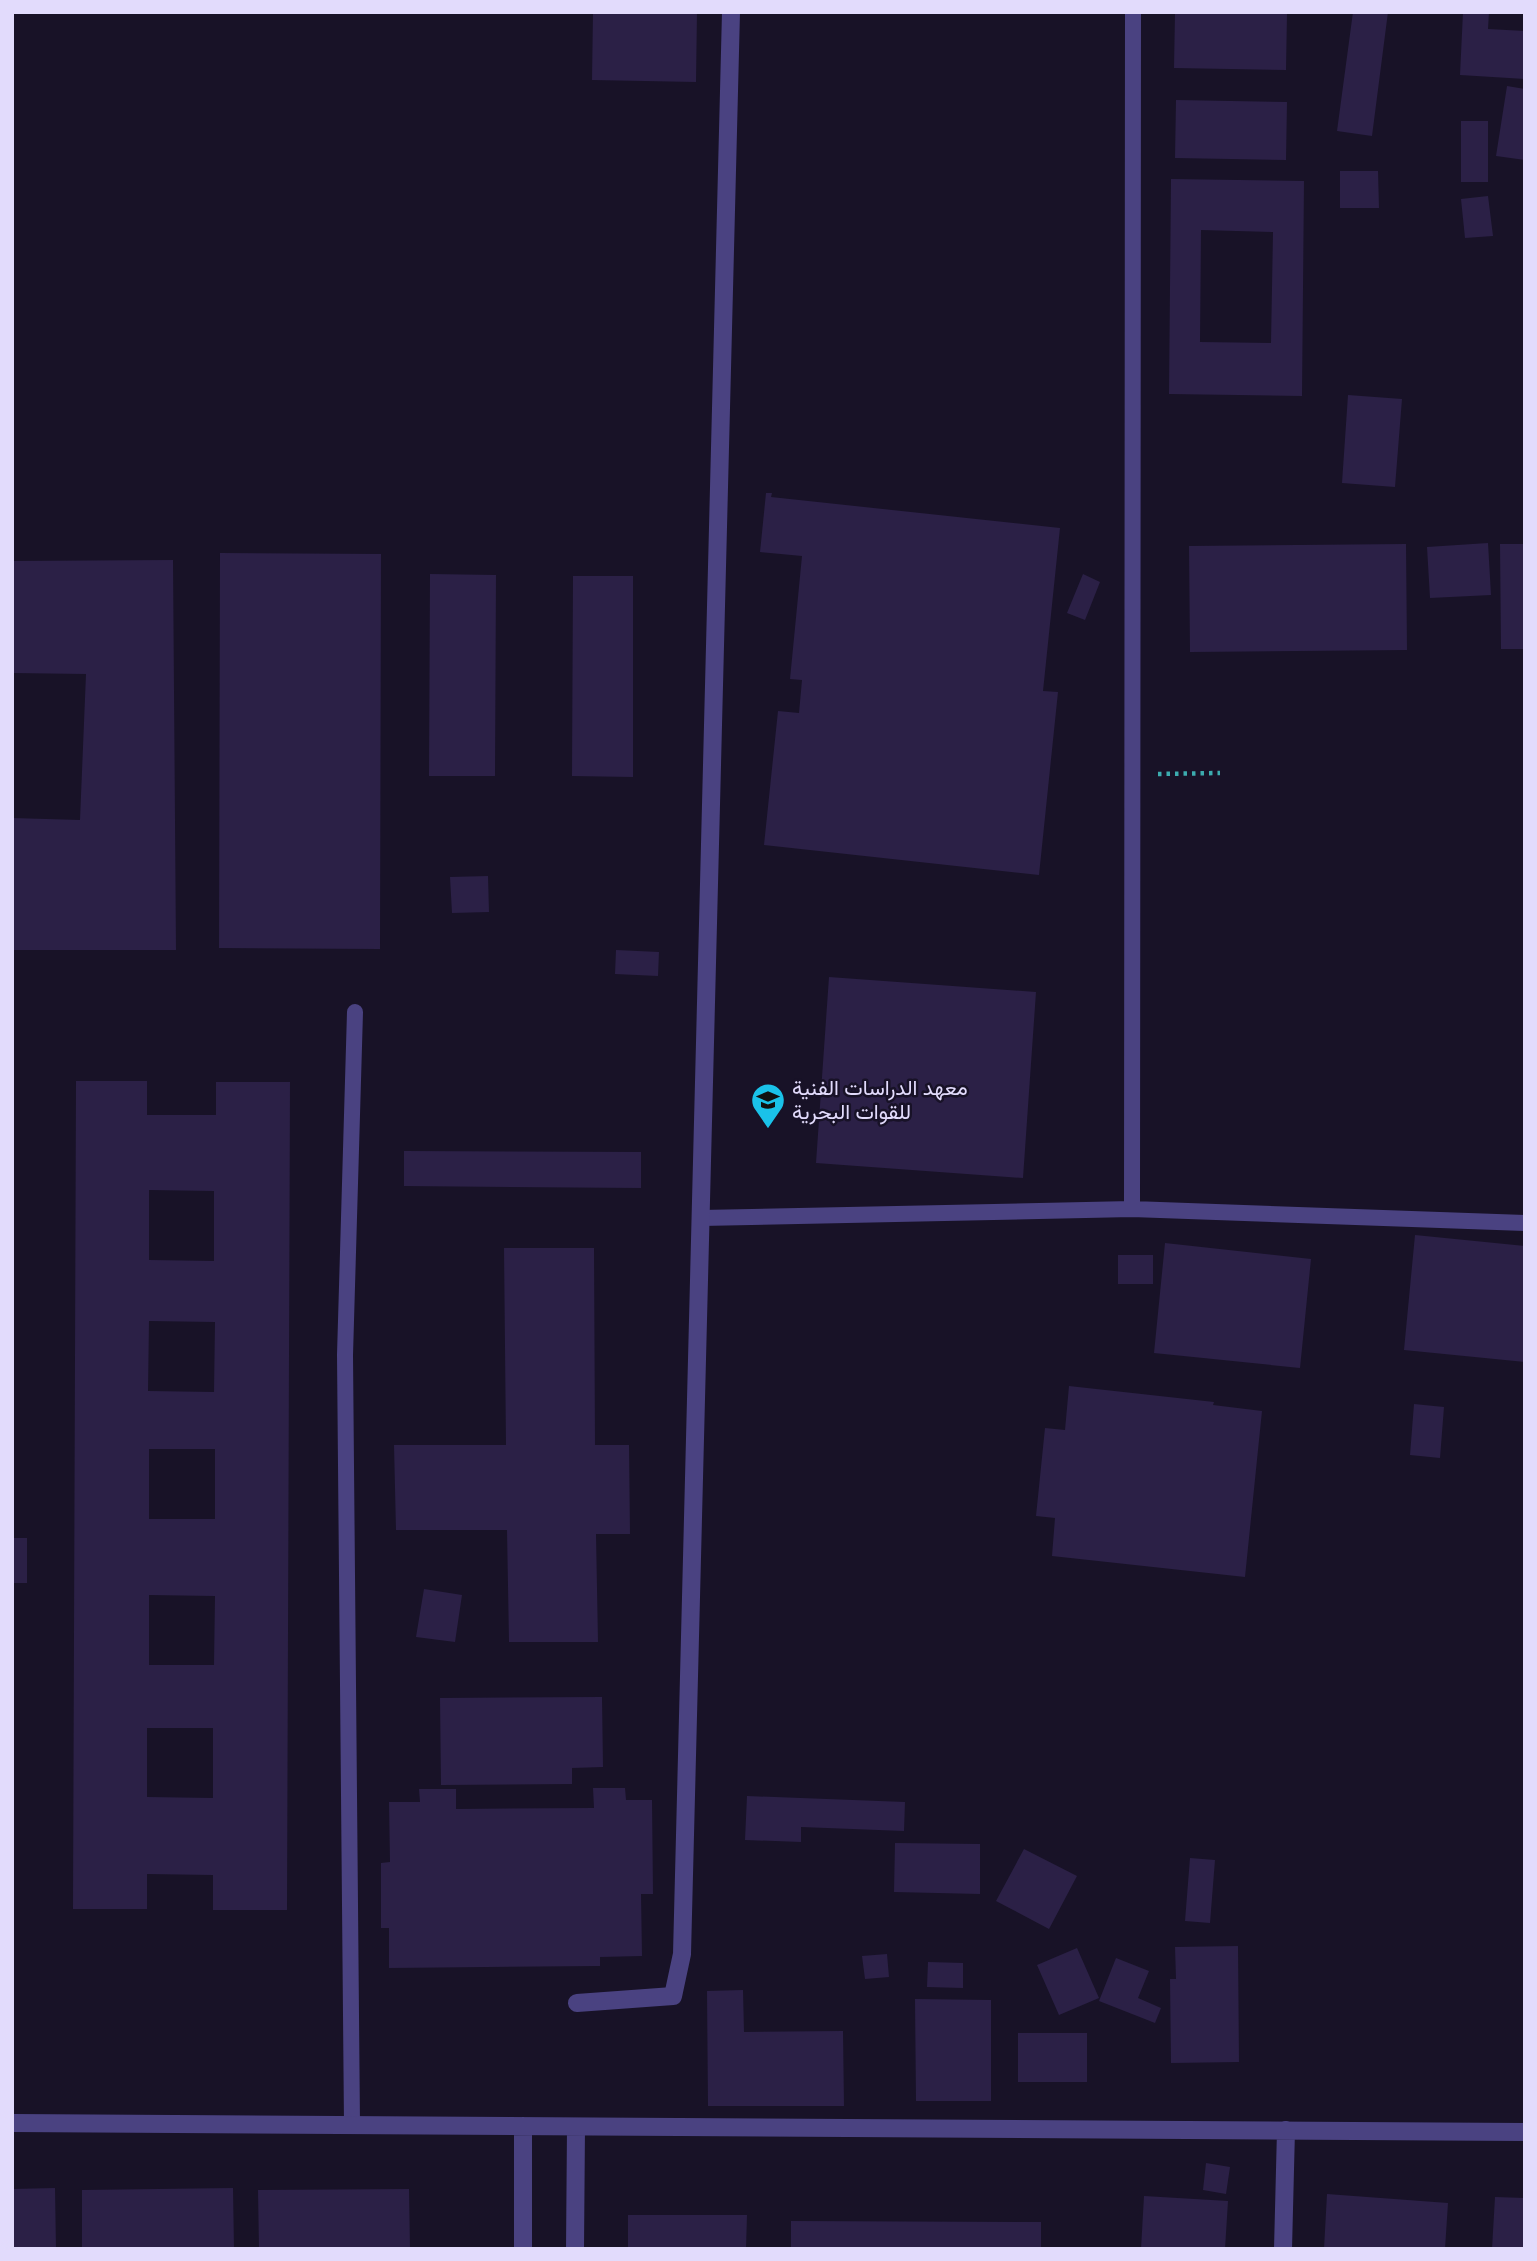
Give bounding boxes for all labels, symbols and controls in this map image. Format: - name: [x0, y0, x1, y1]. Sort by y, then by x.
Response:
- place label: معهد الدراسات الفنية للقوات البحرية: [792, 1075, 968, 1125]
- school or university icon: معهد الدراسات الفنية للقوات البحرية: [749, 1081, 787, 1130]

